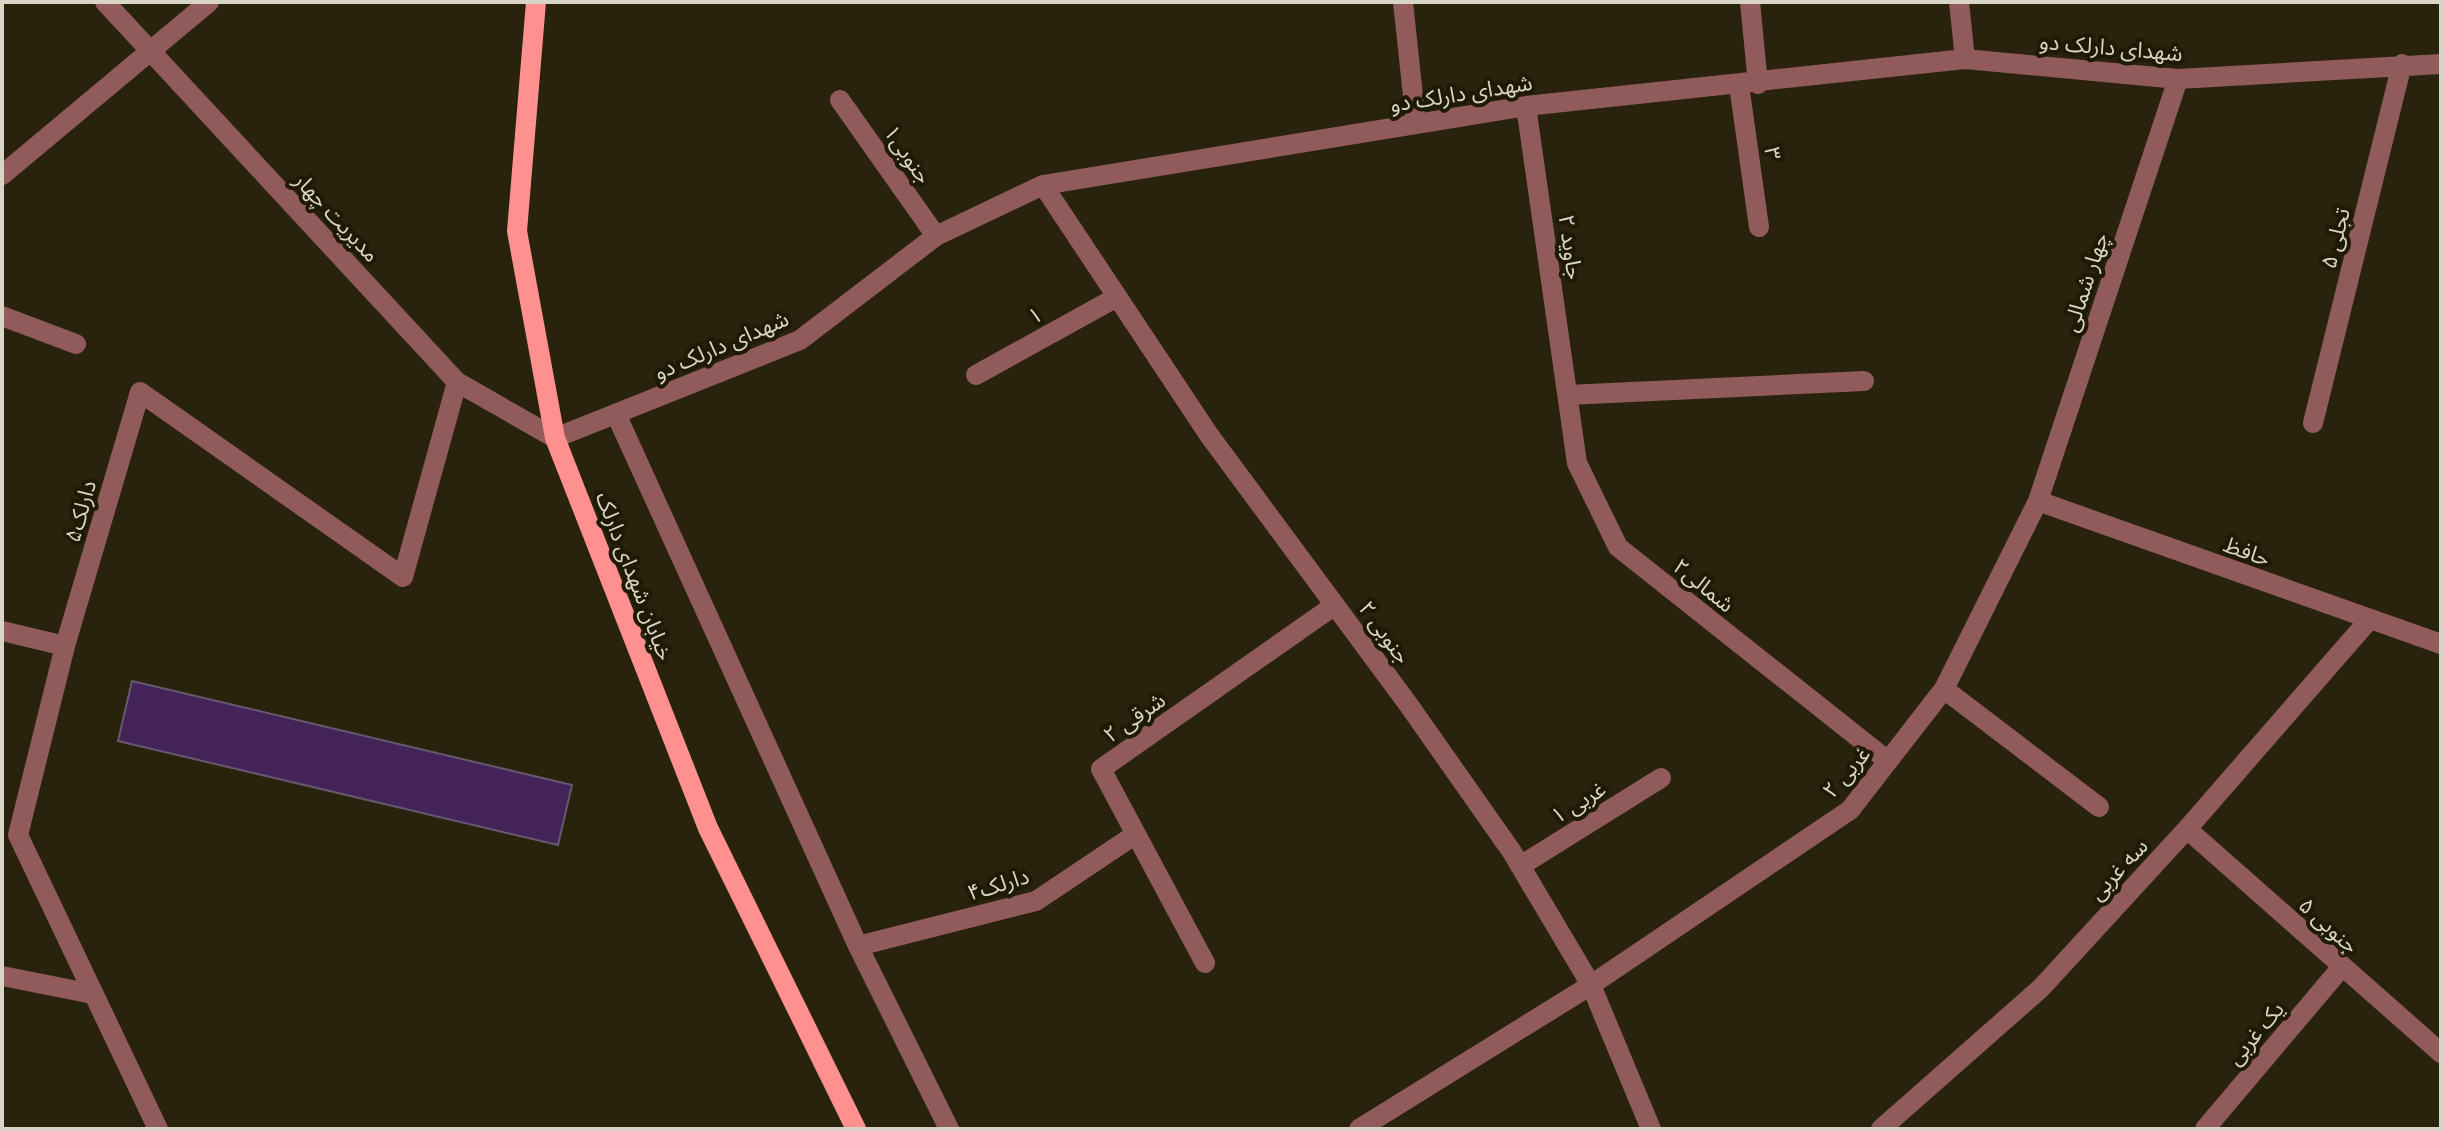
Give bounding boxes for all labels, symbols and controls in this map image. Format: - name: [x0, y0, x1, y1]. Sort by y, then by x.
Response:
- street label: شهدای دارلک دو: [2038, 25, 2184, 67]
- street label: شهدای دارلک دو: [1387, 66, 1534, 118]
- street label: جنوبی۱: [878, 118, 940, 189]
- street label: ۳: [1758, 145, 1790, 161]
- street label: مدیریت چهار: [287, 164, 387, 268]
- street label: ۵ تجلی: [2312, 204, 2356, 271]
- street label: ۲ جاوید: [1553, 212, 1591, 281]
- street label: چهار شمالی: [2054, 228, 2115, 335]
- street label: ۱: [1022, 298, 1047, 330]
- street label: شهدای دارلک دو: [649, 302, 793, 386]
- street label: دارلک۵: [56, 476, 102, 545]
- street label: خیابان شهدای دارلک: [590, 487, 682, 664]
- street label: حافظ: [2220, 528, 2275, 572]
- street label: شمالی۲: [1668, 550, 1742, 618]
- street label: ۲ جنوبی: [1353, 594, 1419, 669]
- street label: ۲ شرقی: [1096, 684, 1170, 748]
- street label: ۲ غربی: [1814, 739, 1876, 804]
- street label: ۱ غربی: [1544, 773, 1611, 830]
- street label: سه غربی: [2081, 831, 2154, 906]
- street label: دارلک۴: [963, 859, 1032, 907]
- street label: ۵ جنوبی: [2293, 889, 2366, 959]
- street label: یک غربی: [2219, 994, 2290, 1071]

